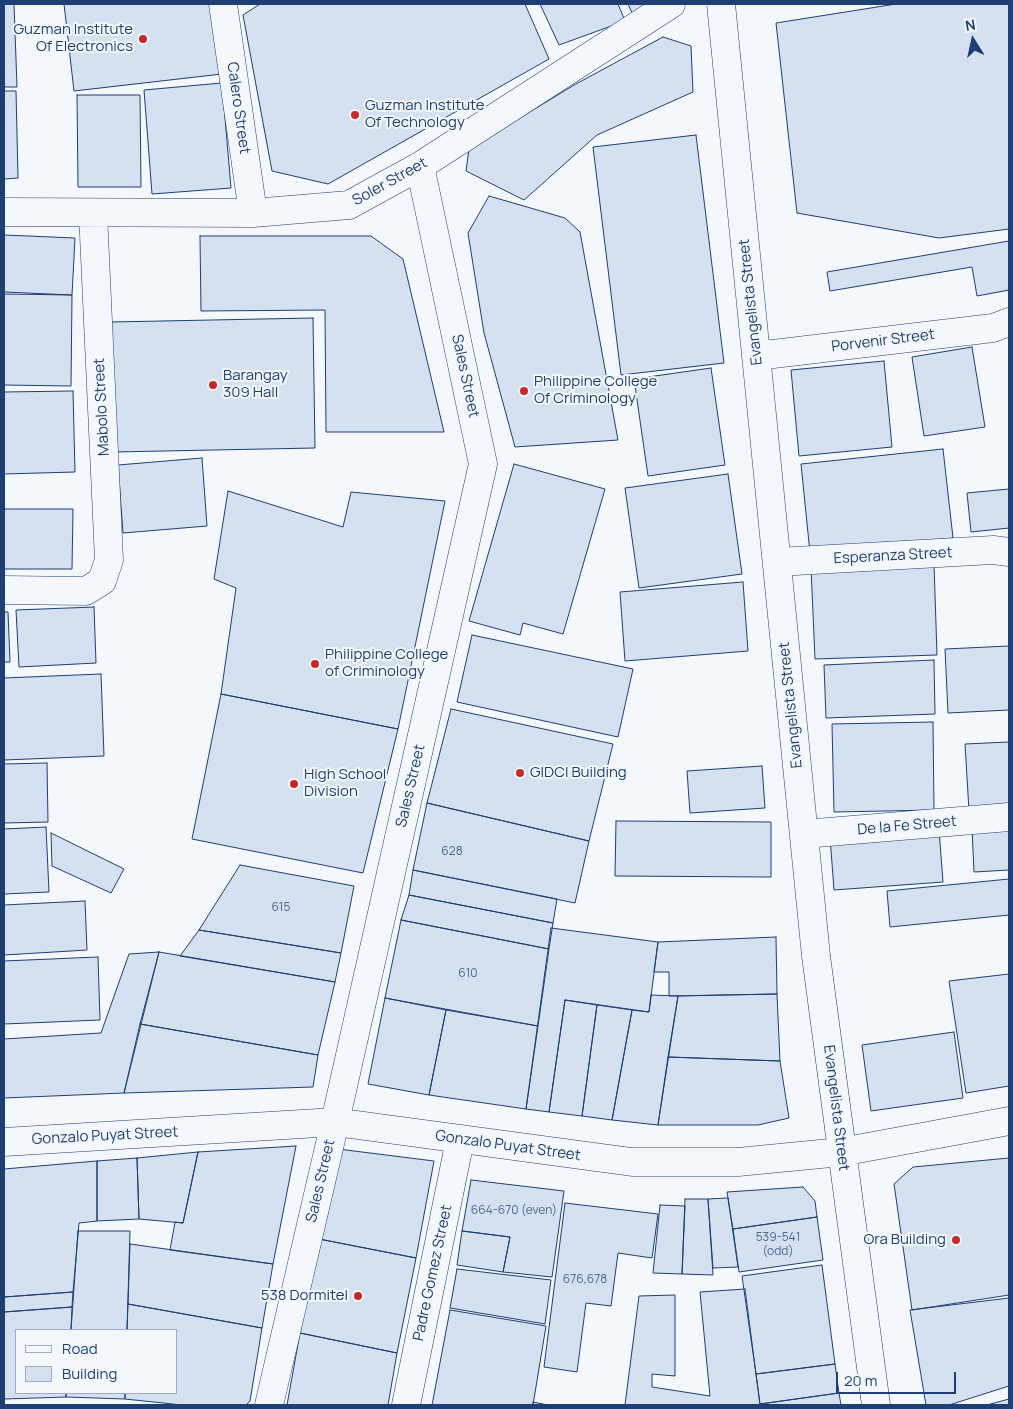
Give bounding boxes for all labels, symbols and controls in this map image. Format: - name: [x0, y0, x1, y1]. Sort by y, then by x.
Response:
- north arrow: [948, 15, 998, 65]
- text: N: [964, 15, 977, 35]
- place label: Guzman Institute Of Electronics: [13, 21, 133, 56]
- marker: Guzman Institute Of Electronics: [137, 33, 149, 45]
- street label: Calero Street: [223, 61, 253, 155]
- place label: Guzman Institute Of Technology: [365, 97, 485, 132]
- marker: Guzman Institute Of Technology: [349, 109, 361, 121]
- street label: Soler Street: [349, 154, 431, 210]
- street label: Evangelista Street: [735, 238, 767, 366]
- street label: Porvenir Street: [830, 326, 936, 356]
- street label: Sales Street: [447, 333, 483, 419]
- street label: Mabolo Street: [90, 358, 114, 456]
- place label: Barangay 309 Hall: [223, 367, 288, 402]
- place label: Philippine College Of Criminology: [534, 373, 657, 408]
- marker: Barangay 309 Hall: [207, 379, 219, 391]
- marker: Philippine College Of Criminology: [518, 385, 530, 397]
- street label: Esperanza Street: [833, 544, 953, 568]
- street label: Evangelista Street: [775, 641, 807, 769]
- place label: Philippine College of Criminology: [325, 646, 448, 681]
- marker: Philippine College of Criminology: [309, 658, 321, 670]
- street label: Sales Street: [393, 743, 429, 829]
- place label: GIDCI Building: [530, 764, 627, 782]
- place label: High School Division: [304, 766, 386, 801]
- marker: GIDCI Building: [514, 767, 526, 779]
- marker: High School Division: [288, 778, 300, 790]
- street label: De la Fe Street: [856, 813, 958, 839]
- house number: 628: [441, 845, 463, 859]
- house number: 615: [272, 901, 290, 915]
- house number: 610: [458, 967, 478, 981]
- street label: Evangelista Street: [819, 1044, 853, 1172]
- street label: Gonzalo Puyat Street: [31, 1123, 179, 1149]
- street label: Gonzalo Puyat Street: [434, 1127, 582, 1165]
- street label: Sales Street: [303, 1138, 339, 1224]
- street label: Padre Gomez Street: [410, 1203, 456, 1343]
- house number: 664-670 (even): [471, 1204, 557, 1218]
- house number: 539-541 (odd): [756, 1231, 800, 1259]
- place label: Ora Building: [863, 1231, 946, 1249]
- marker: Ora Building: [950, 1234, 962, 1246]
- house number: 676,678: [563, 1273, 607, 1287]
- place label: 538 Dormitel: [261, 1287, 348, 1305]
- marker: 538 Dormitel: [352, 1290, 364, 1302]
- legend: [15, 1329, 178, 1394]
- text: Road: [62, 1338, 98, 1359]
- scale bar: [838, 1362, 958, 1394]
- text: Building: [62, 1363, 117, 1384]
- text: 20 m: [844, 1370, 877, 1391]

